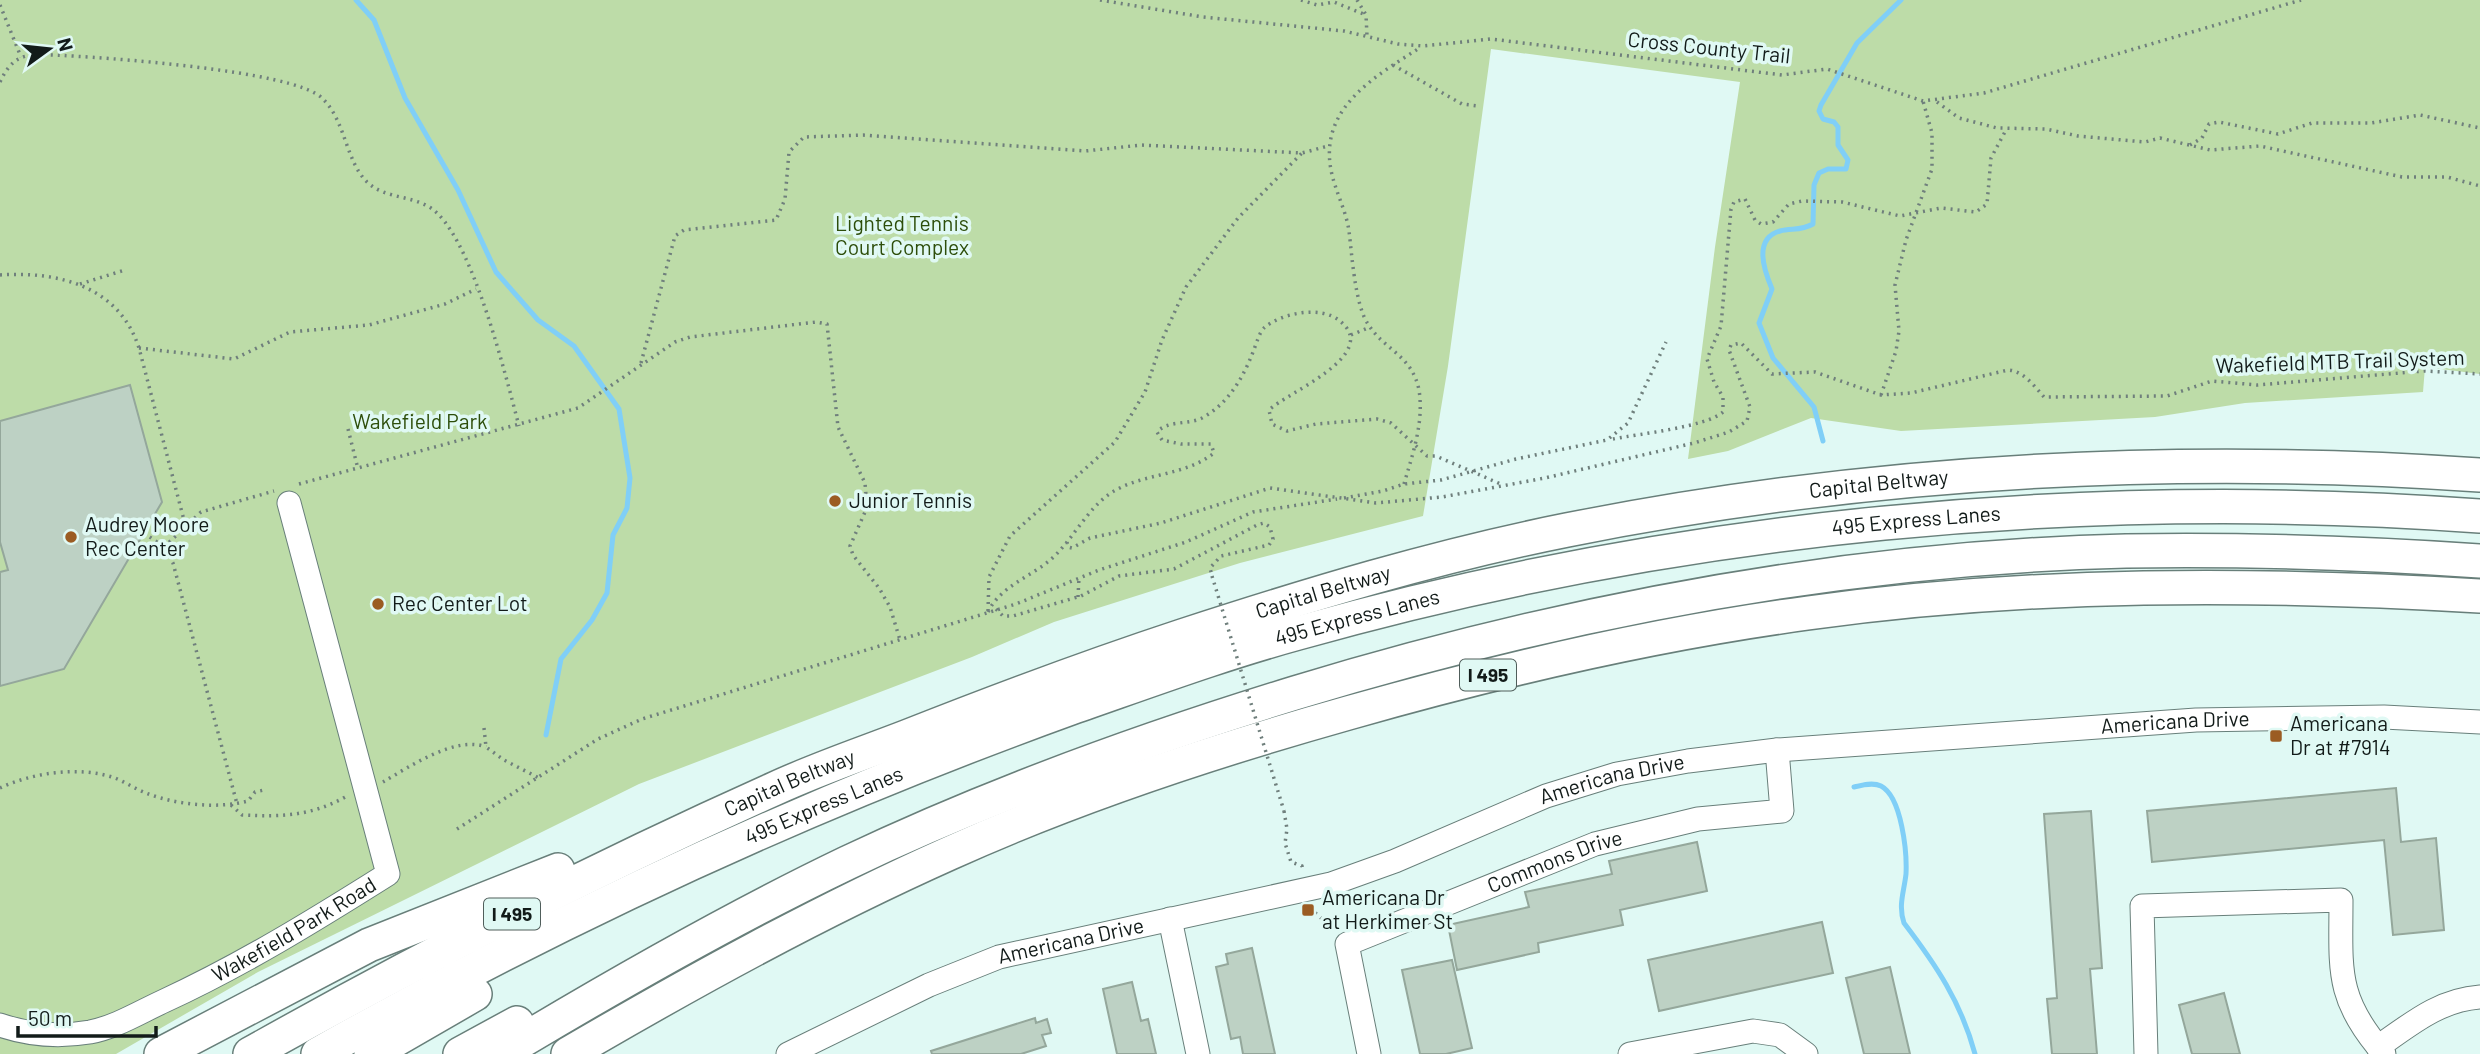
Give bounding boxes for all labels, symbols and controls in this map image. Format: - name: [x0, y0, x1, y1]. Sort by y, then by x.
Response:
- north arrow: [14, 14, 84, 84]
- street label: Cross County Trail: [1627, 26, 1792, 67]
- text: N: [53, 35, 79, 54]
- park label: Lighted Tennis Court Complex: [835, 210, 969, 259]
- street label: Wakefield MTB Trail System: [2215, 344, 2465, 377]
- park label: Wakefield Park: [352, 408, 488, 433]
- street label: Capital Beltway: [1807, 463, 1949, 502]
- place label: Junior Tennis: [849, 487, 972, 512]
- marker: Junior Tennis: [827, 493, 843, 509]
- street label: 495 Express Lanes: [1830, 500, 2001, 540]
- place label: Audrey Moore Rec Center: [85, 511, 209, 560]
- marker: Audrey Moore Rec Center: [63, 529, 79, 545]
- street label: Capital Beltway: [1252, 559, 1393, 623]
- street label: 495 Express Lanes: [1272, 583, 1442, 650]
- place label: Rec Center Lot: [392, 590, 528, 615]
- marker: Rec Center Lot: [370, 596, 386, 612]
- road number: I 495: [1460, 660, 1516, 690]
- street label: Americana Drive: [2100, 705, 2250, 738]
- place label: Americana Dr at #7914: [2290, 710, 2391, 759]
- marker: Americana Dr at #7914: [2268, 728, 2284, 744]
- street label: Capital Beltway: [720, 743, 858, 821]
- street label: Americana Drive: [1536, 748, 1686, 808]
- street label: 495 Express Lanes: [740, 760, 906, 849]
- street label: Commons Drive: [1483, 824, 1625, 897]
- street label: Wakefield Park Road: [207, 871, 380, 986]
- place label: Americana Dr at Herkimer St: [1322, 884, 1453, 933]
- road number: I 495: [484, 898, 540, 930]
- marker: Americana Dr at Herkimer St: [1300, 902, 1316, 918]
- street label: Americana Drive: [995, 912, 1146, 968]
- scale bar: [18, 995, 156, 1038]
- text: 50 m: [28, 1005, 72, 1030]

